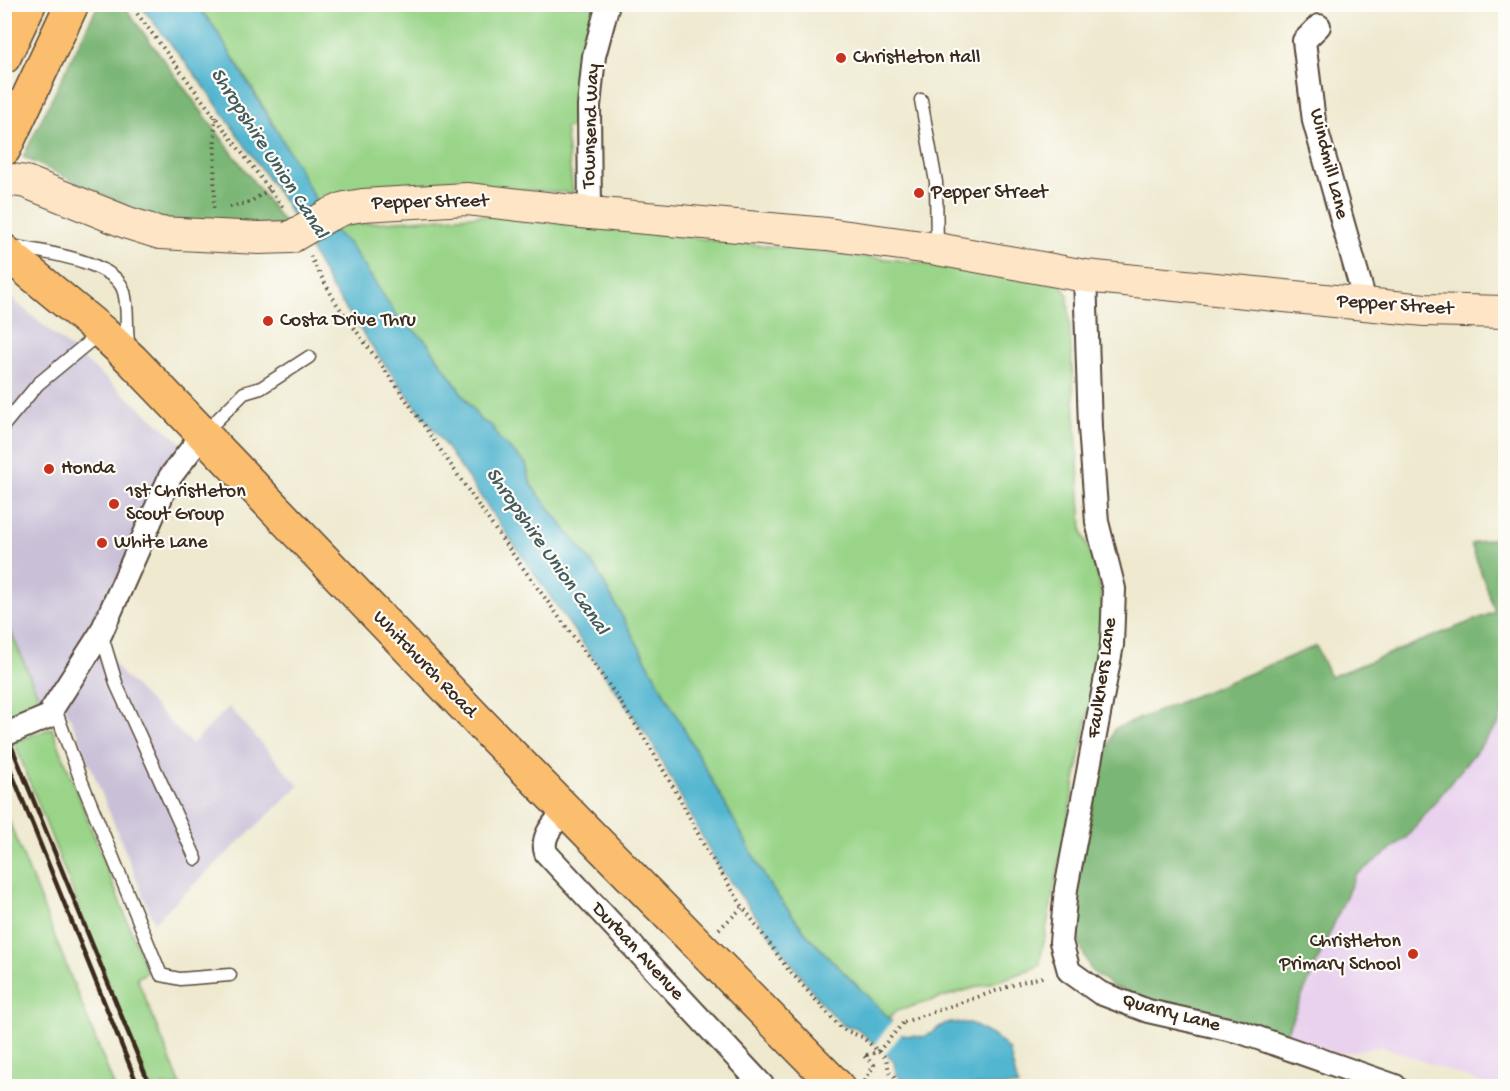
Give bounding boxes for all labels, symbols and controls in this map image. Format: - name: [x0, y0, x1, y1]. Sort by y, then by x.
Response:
- place label: Christleton Hall: [853, 47, 980, 70]
- marker: Christleton Hall: [834, 51, 848, 65]
- street label: Townsend Way: [578, 63, 606, 190]
- water label: Shropshire Union Canal: [204, 64, 333, 245]
- street label: Windmill Lane: [1303, 106, 1353, 222]
- place label: Pepper Street: [930, 182, 1049, 205]
- marker: Pepper Street: [912, 186, 926, 200]
- street label: Pepper Street: [371, 190, 490, 216]
- street label: Pepper Street: [1335, 290, 1456, 322]
- place label: Costa Drive Thru: [280, 310, 416, 333]
- marker: Costa Drive Thru: [261, 314, 275, 328]
- place label: Honda: [61, 458, 116, 481]
- marker: Honda: [42, 462, 56, 476]
- water label: Shropshire Union Canal: [479, 464, 614, 642]
- place label: 1st Christleton Scout Group: [125, 481, 246, 527]
- marker: 1st Christleton Scout Group: [107, 497, 121, 511]
- place label: White Lane: [114, 532, 208, 555]
- marker: White Lane: [95, 536, 109, 550]
- street label: Whitchurch Road: [367, 607, 483, 725]
- street label: Faulkners Lane: [1083, 616, 1123, 741]
- street label: Durban Avenue: [584, 897, 689, 1006]
- place label: Christleton Primary School: [1279, 931, 1401, 977]
- marker: Christleton Primary School: [1406, 947, 1420, 961]
- street label: Quarry Lane: [1119, 990, 1223, 1038]

